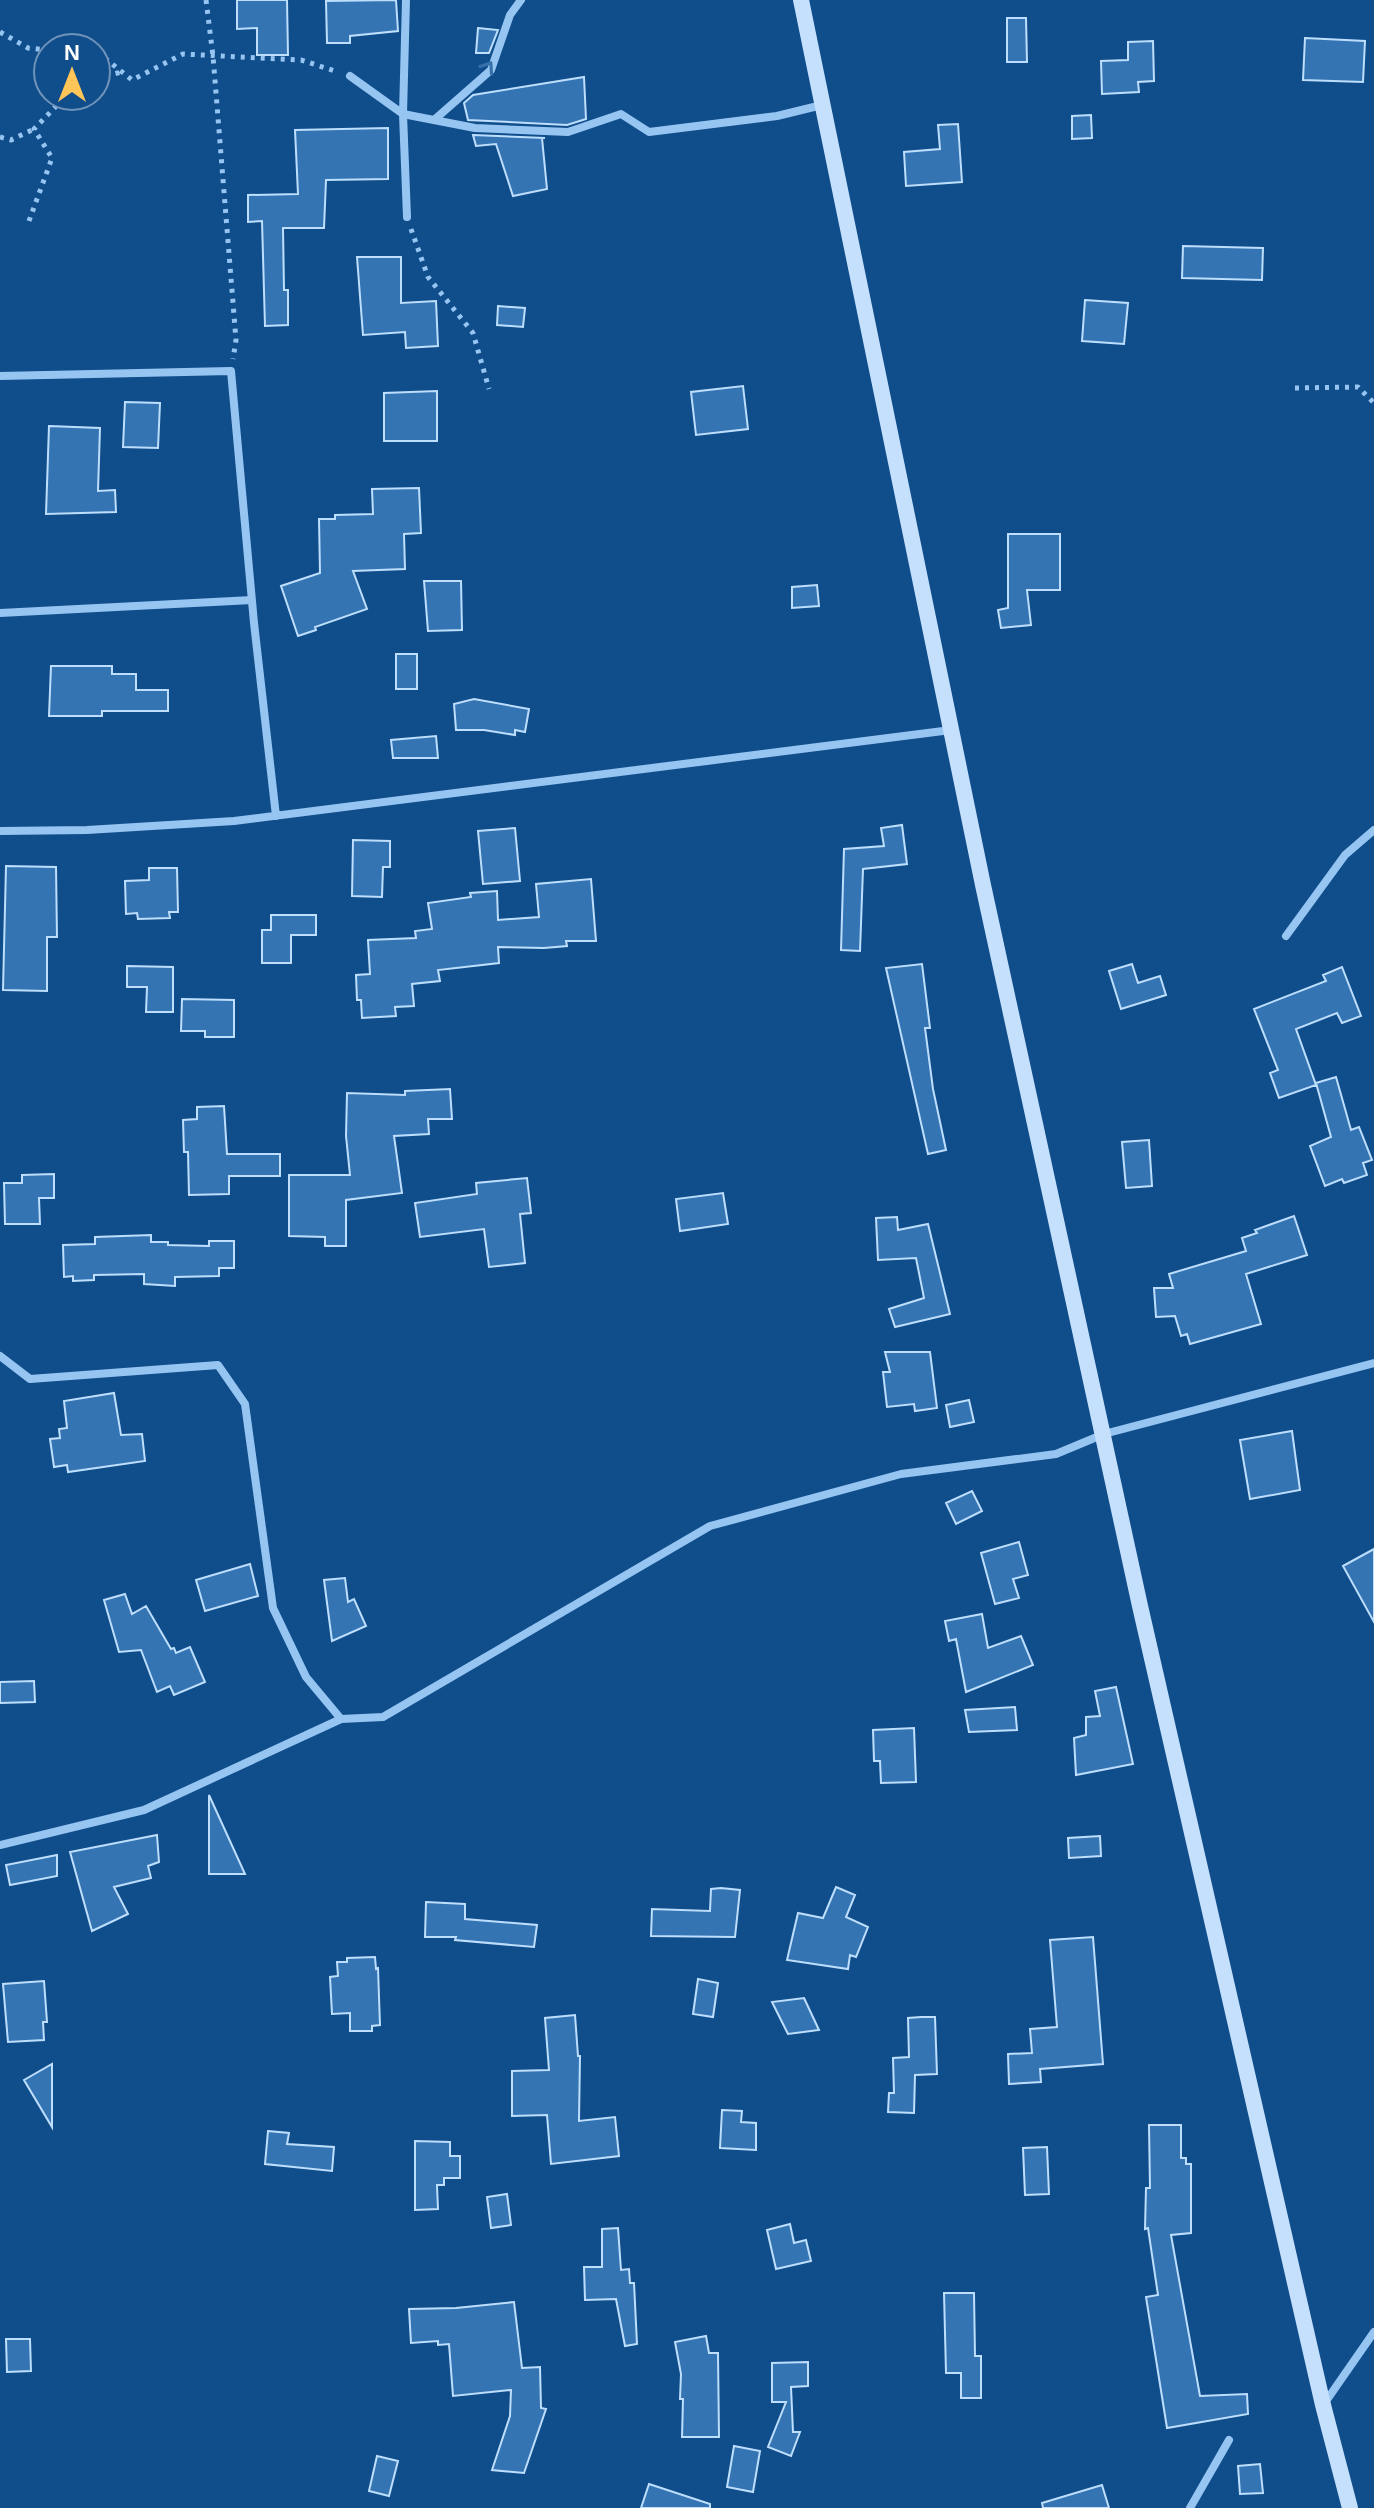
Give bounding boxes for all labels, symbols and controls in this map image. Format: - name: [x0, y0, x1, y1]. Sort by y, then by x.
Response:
- north arrow: [32, 32, 112, 112]
- text: N: [64, 40, 80, 65]
- one-way arrow: [479, 62, 494, 76]

